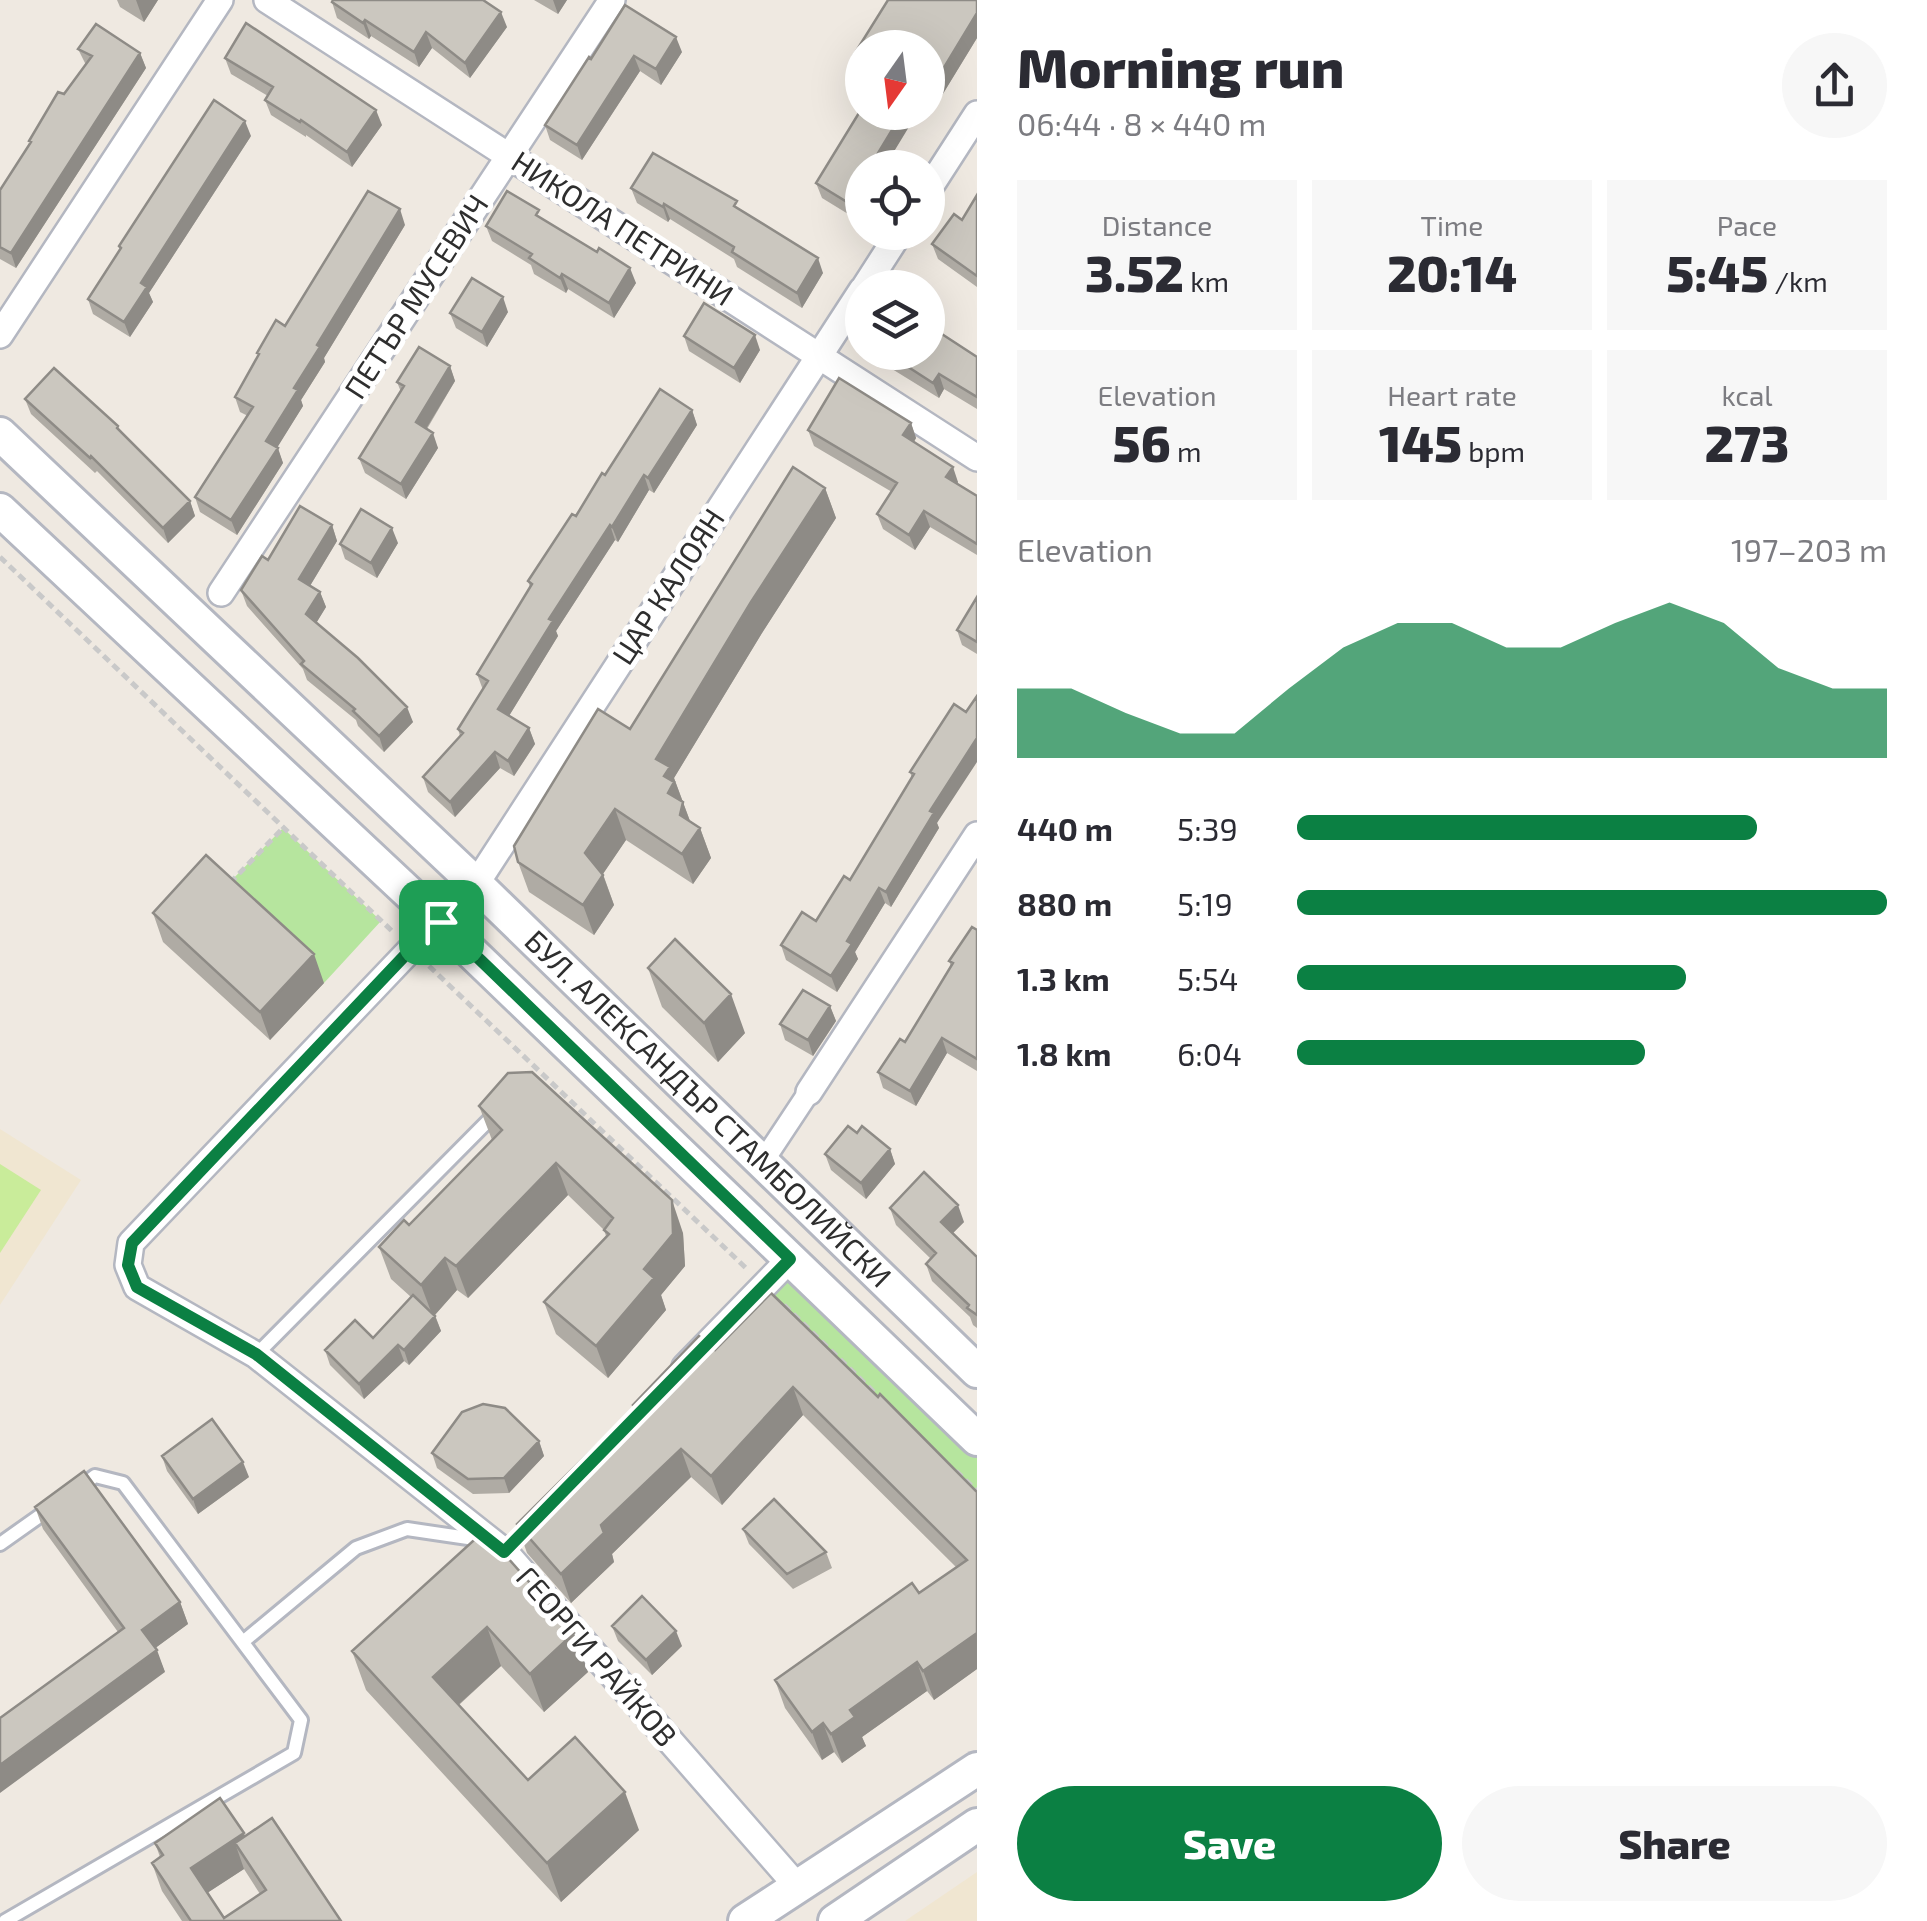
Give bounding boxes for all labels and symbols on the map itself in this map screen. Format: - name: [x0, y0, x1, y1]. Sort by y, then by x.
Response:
- north arrow: [845, 30, 945, 130]
- street label: НИКОЛА ПЕТРИНИ: [506, 142, 741, 312]
- street label: ПЕТЪР МУСЕВИЧ: [336, 187, 495, 405]
- street label: ЦАР КАЛОЯН: [604, 501, 731, 671]
- pin: [399, 880, 484, 965]
- street label: БУЛ. АЛЕКСАНДЪР СТАМБОЛИЙСКИ: [518, 922, 900, 1294]
- street label: ГЕОРГИ РАЙКОВ: [510, 1558, 685, 1753]

